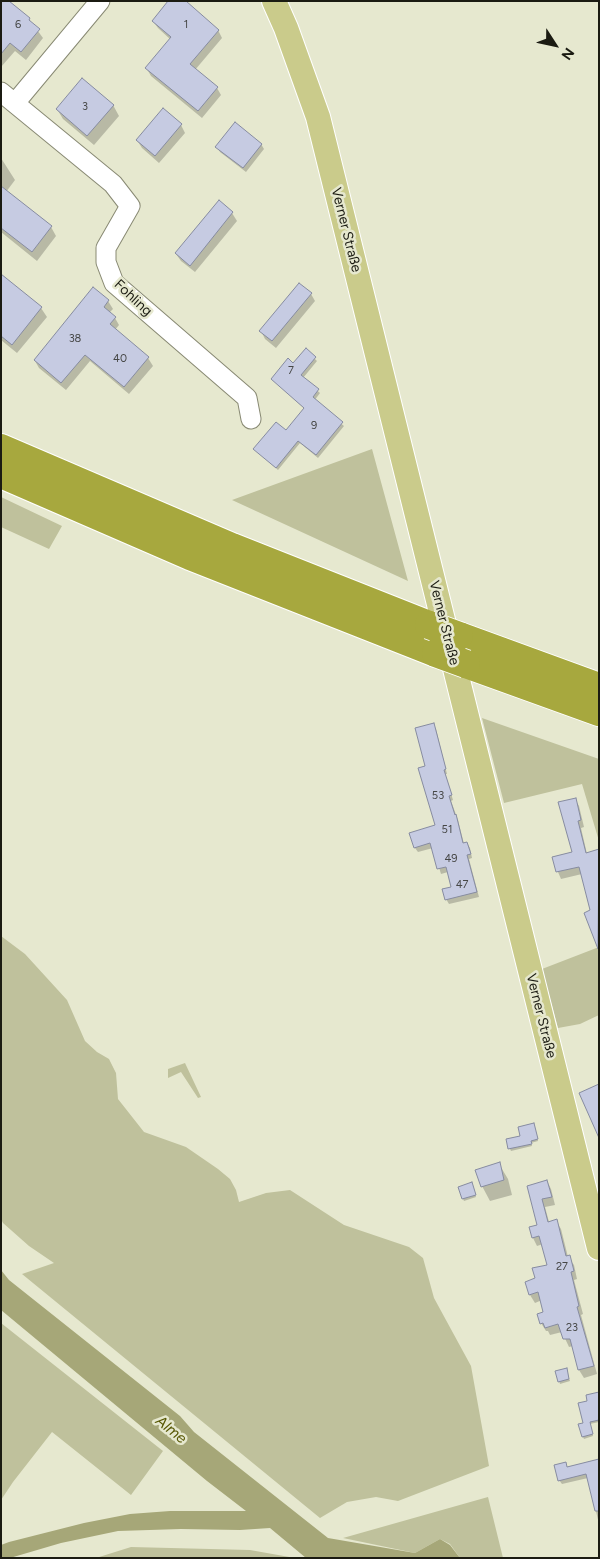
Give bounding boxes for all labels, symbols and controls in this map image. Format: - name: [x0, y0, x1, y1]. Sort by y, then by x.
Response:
- house number: 6: [15, 18, 21, 32]
- house number: 1: [184, 18, 188, 32]
- north arrow: [530, 20, 580, 70]
- text: N: [558, 45, 578, 63]
- house number: 3: [82, 100, 88, 114]
- street label: Verner Straße: [327, 186, 365, 274]
- street label: Fohling: [111, 276, 155, 320]
- house number: 38: [69, 332, 81, 346]
- house number: 40: [113, 352, 127, 366]
- house number: 7: [288, 364, 294, 378]
- house number: 9: [311, 419, 317, 433]
- street label: Verner Straße: [425, 579, 463, 667]
- house number: 53: [432, 789, 444, 803]
- house number: 51: [442, 823, 452, 837]
- house number: 49: [444, 852, 458, 866]
- house number: 47: [456, 878, 468, 892]
- street label: Verner Straße: [522, 972, 560, 1060]
- house number: 27: [556, 1260, 568, 1274]
- house number: 23: [566, 1321, 578, 1335]
- water label: Alme: [152, 1412, 190, 1448]

